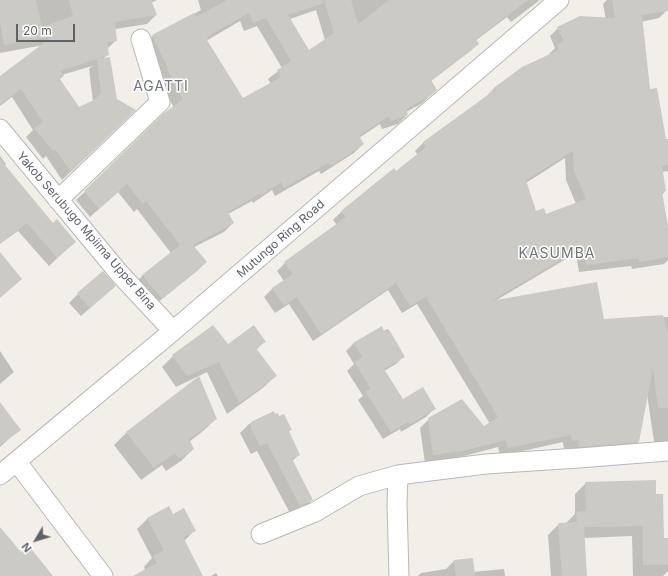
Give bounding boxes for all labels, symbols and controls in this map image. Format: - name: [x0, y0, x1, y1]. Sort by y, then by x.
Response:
- scale bar: [18, 16, 77, 42]
- text: 20 m: [23, 23, 52, 38]
- district label: AGATTI: [133, 79, 189, 95]
- street label: Yakob Serubugo Mpiima Upper Bina: [13, 149, 159, 313]
- street label: Mutungo Ring Road: [234, 197, 328, 281]
- district label: KASUMBA: [519, 246, 595, 262]
- north arrow: [16, 520, 56, 560]
- text: N: [18, 540, 35, 555]

